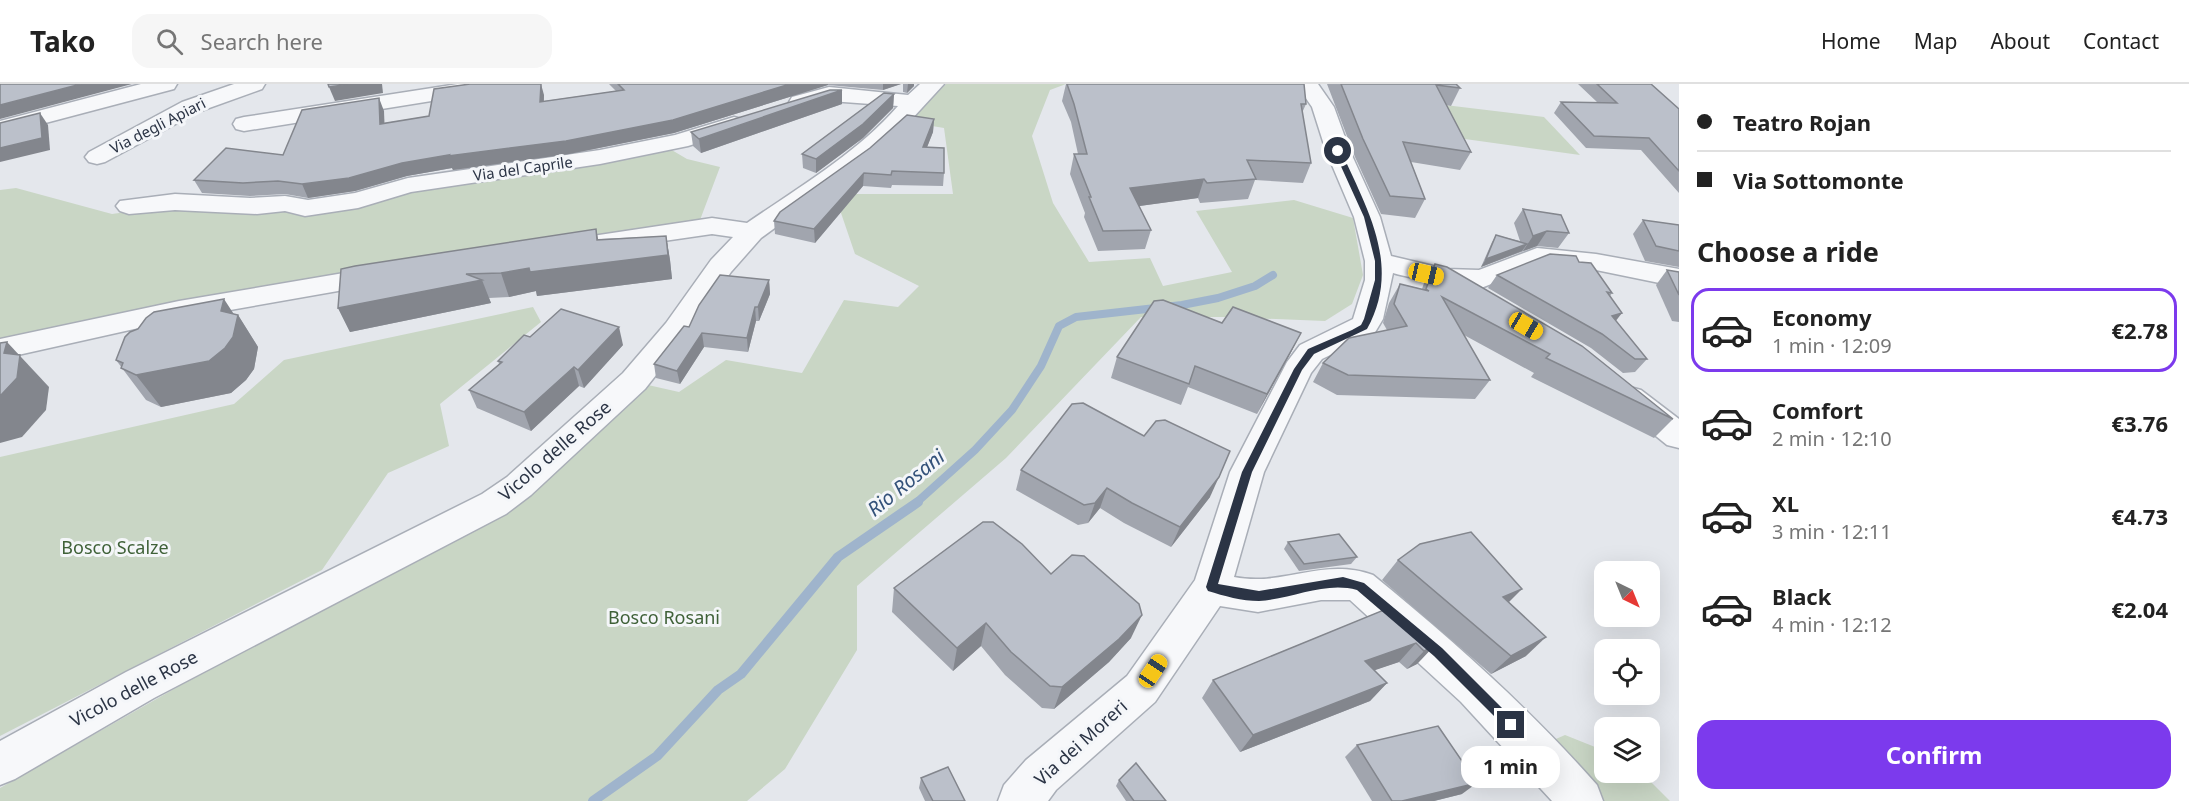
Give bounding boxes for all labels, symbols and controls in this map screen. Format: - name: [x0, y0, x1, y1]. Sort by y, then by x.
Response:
- search box: [132, 14, 552, 68]
- text: Tako: [30, 22, 96, 60]
- icon: search: [153, 25, 186, 58]
- text: Search here: [201, 26, 323, 56]
- text: Home: [1821, 27, 1881, 55]
- text: Map: [1914, 27, 1957, 55]
- text: About: [1990, 27, 2050, 55]
- text: Contact: [2083, 27, 2159, 55]
- street label: Via degli Apiari: [106, 92, 209, 158]
- text: Teatro Rojan: [1733, 107, 1871, 137]
- route start: [1324, 137, 1351, 164]
- street label: Via del Caprile: [472, 151, 574, 185]
- text: Via Sottomonte: [1733, 165, 1904, 195]
- text: Choose a ride: [1697, 233, 1879, 270]
- car: [1406, 261, 1446, 287]
- text: Economy: [1772, 302, 1871, 332]
- icon: car: [1700, 303, 1754, 357]
- car: [1506, 309, 1546, 343]
- text: €2.78: [2111, 315, 2168, 345]
- text: 1 min · 12:09: [1772, 332, 1892, 359]
- street label: Vicolo delle Rose: [493, 395, 616, 506]
- text: Comfort: [1772, 395, 1863, 425]
- icon: car: [1700, 396, 1754, 450]
- text: €3.76: [2111, 408, 2168, 438]
- text: 2 min · 12:10: [1772, 425, 1892, 452]
- water label: Rio Rosani: [861, 442, 951, 522]
- text: XL: [1772, 488, 1799, 518]
- icon: car: [1700, 489, 1754, 543]
- text: €4.73: [2111, 501, 2168, 531]
- text: 3 min · 12:11: [1772, 518, 1892, 545]
- park label: Bosco Scalze: [61, 535, 169, 559]
- north arrow: [1594, 561, 1660, 627]
- map controls: [1594, 561, 1660, 783]
- text: Black: [1772, 581, 1831, 611]
- icon: car: [1700, 582, 1754, 636]
- text: €2.04: [2111, 594, 2168, 624]
- park label: Bosco Rosani: [608, 605, 720, 629]
- text: 4 min · 12:12: [1772, 611, 1892, 638]
- button: locate: [1594, 639, 1660, 705]
- street label: Vicolo delle Rose: [65, 644, 202, 732]
- car: [1135, 651, 1171, 691]
- street label: Via dei Moreri: [1029, 694, 1132, 790]
- route end: [1497, 711, 1524, 738]
- button: layers: [1594, 717, 1660, 783]
- button: Confirm: [1697, 720, 2171, 789]
- callout: 1 min: [1462, 746, 1561, 788]
- text: 1 min: [1483, 753, 1538, 780]

